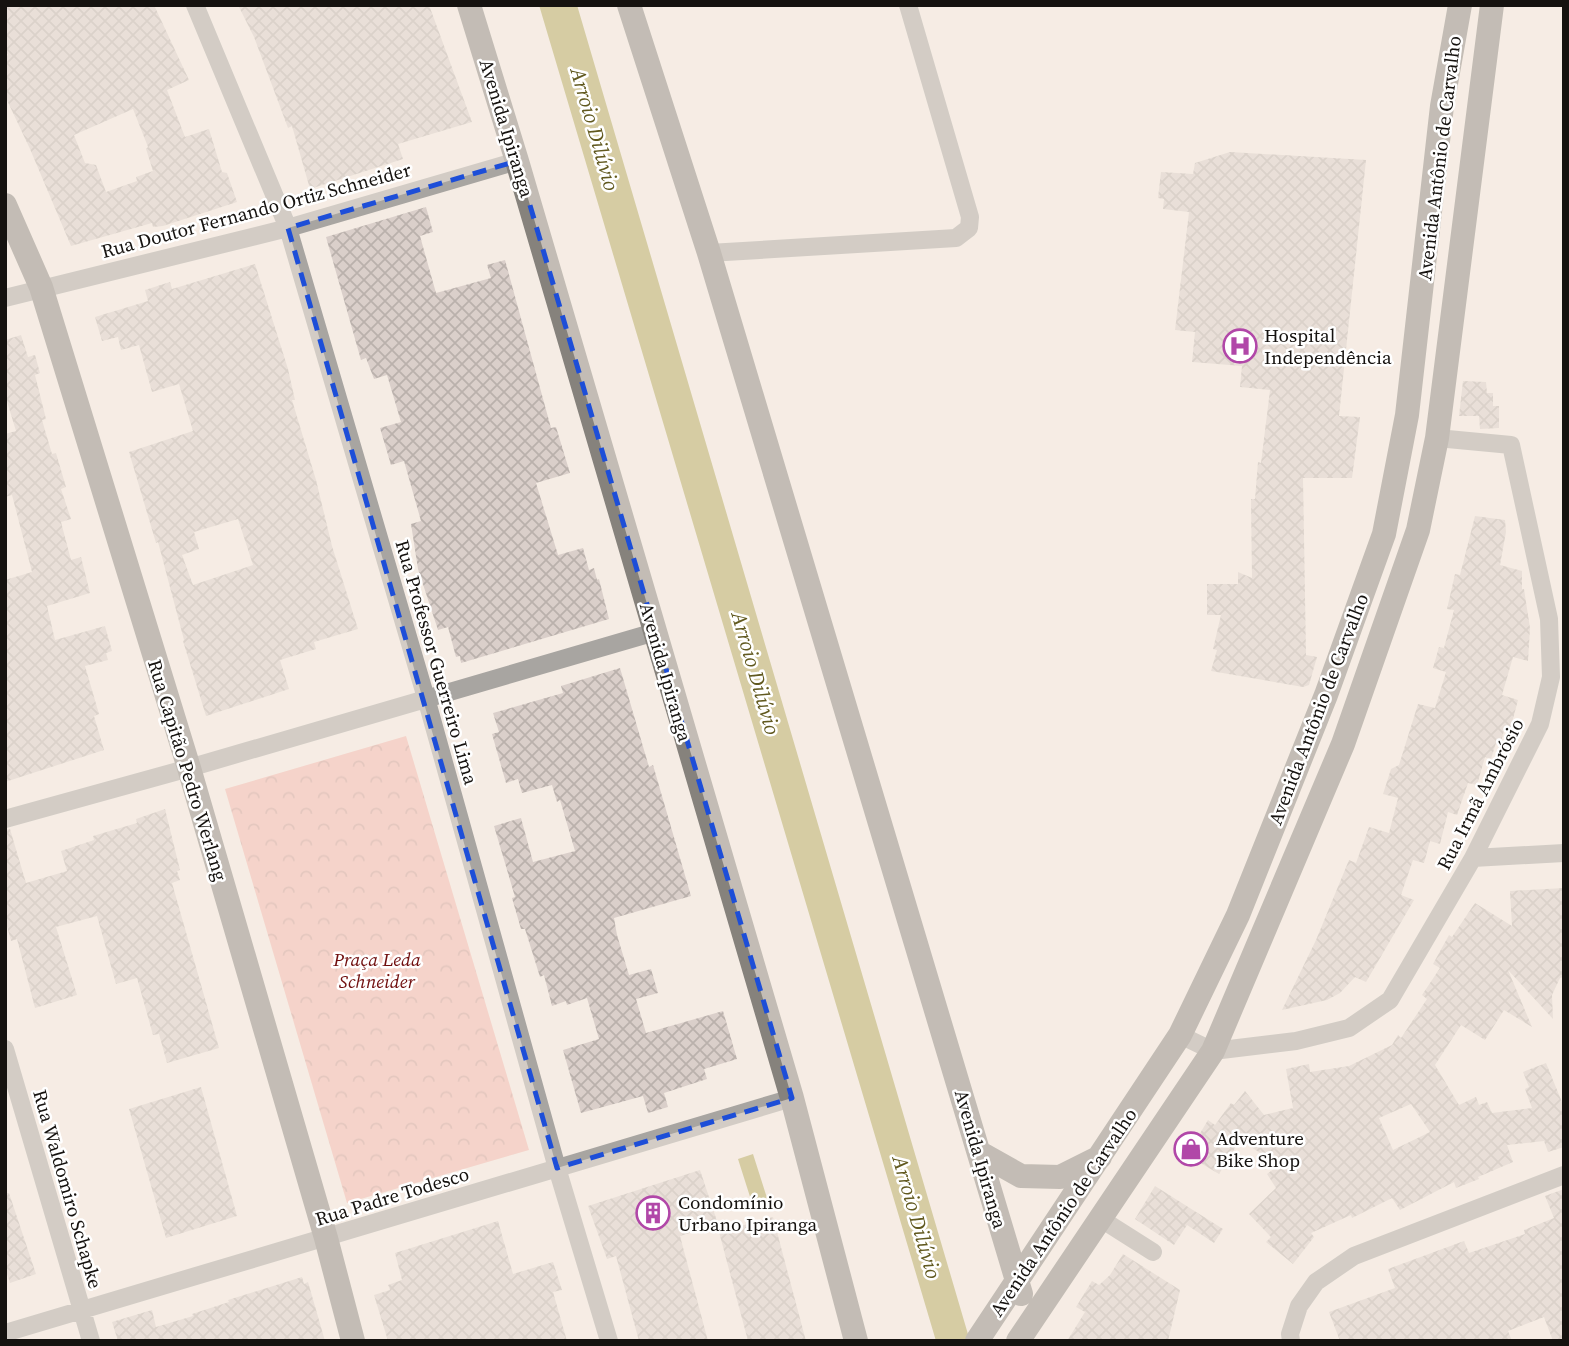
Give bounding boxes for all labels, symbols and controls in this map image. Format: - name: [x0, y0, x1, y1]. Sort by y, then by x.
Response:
- street label: Avenida Antônio de Carvalho: [1411, 34, 1467, 282]
- street label: Avenida Ipiranga: [474, 56, 541, 201]
- water label: Arroio Dilúvio: [563, 63, 626, 194]
- street label: Rua Doutor Fernando Ortiz Schneider: [98, 156, 414, 264]
- place label: Hospital Independência: [1264, 322, 1392, 370]
- hospital icon: Hospital Independência: [1221, 327, 1259, 365]
- street label: Rua Professor Guerreiro Lima: [390, 537, 485, 788]
- street label: Avenida Antônio de Carvalho: [1262, 589, 1374, 829]
- street label: Avenida Ipiranga: [634, 599, 698, 745]
- water label: Arroio Dilúvio: [724, 607, 787, 738]
- street label: Rua Capitão Pedro Werlang: [142, 656, 234, 884]
- street label: Rua Irmã Ambrósio: [1431, 714, 1529, 874]
- park label: Praça Leda Schneider: [332, 946, 421, 994]
- street label: Rua Waldomiro Schapke: [27, 1086, 109, 1292]
- street label: Avenida Ipiranga: [949, 1086, 1013, 1232]
- street label: Avenida Antônio de Carvalho: [983, 1103, 1143, 1321]
- place label: Adventure Bike Shop: [1216, 1125, 1304, 1173]
- shop icon: Adventure Bike Shop: [1172, 1130, 1210, 1168]
- water label: Arroio Dilúvio: [885, 1151, 948, 1282]
- street label: Rua Padre Todesco: [312, 1160, 472, 1232]
- place label: Condomínio Urbano Ipiranga: [678, 1189, 818, 1237]
- building icon: Condomínio Urbano Ipiranga: [634, 1194, 672, 1232]

